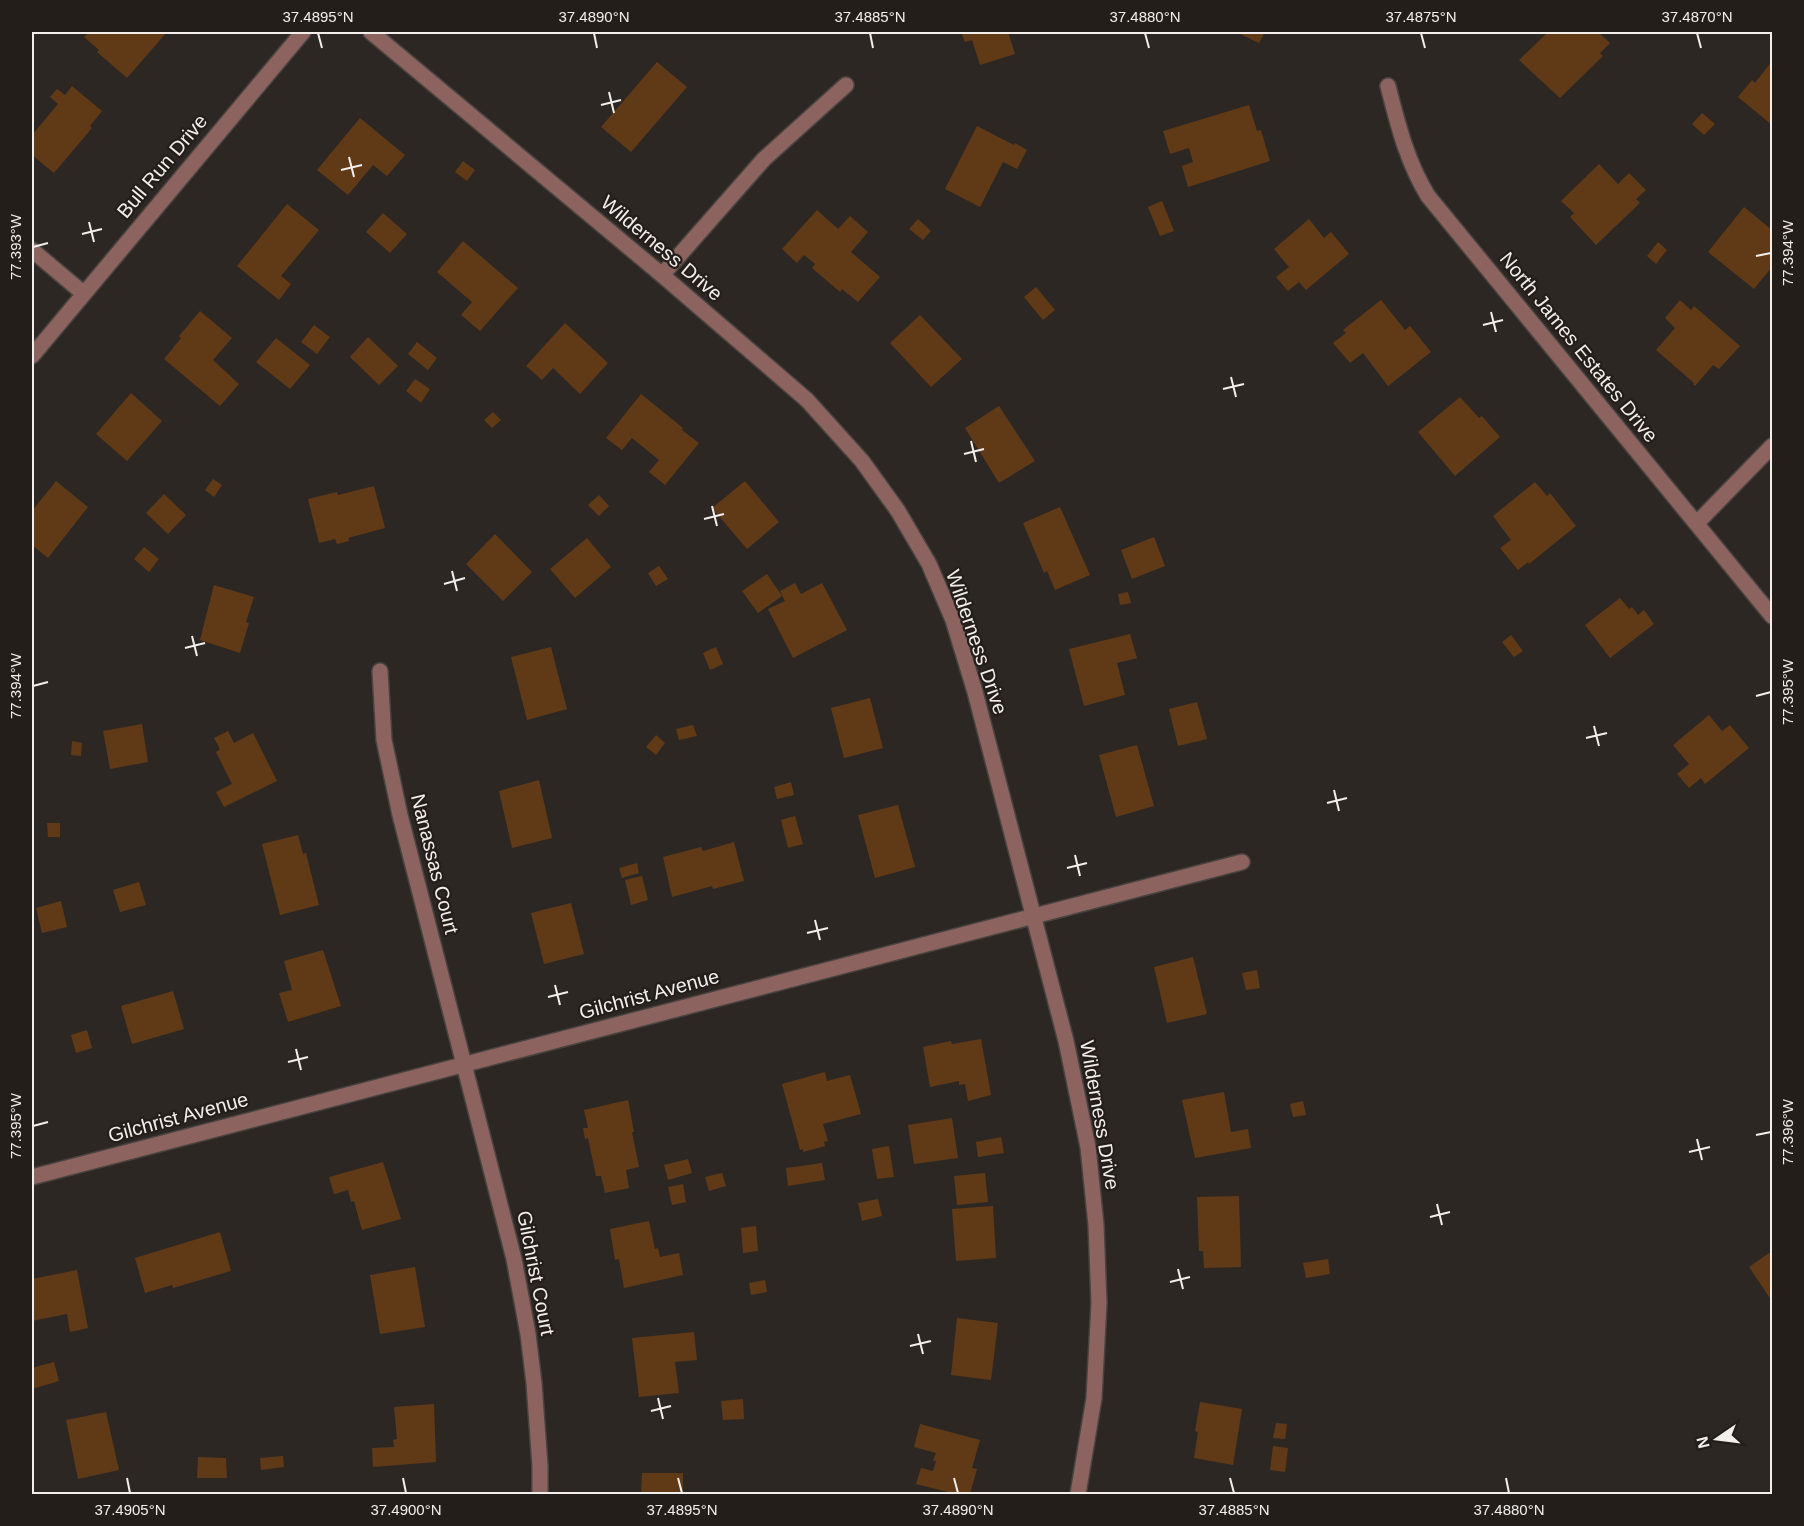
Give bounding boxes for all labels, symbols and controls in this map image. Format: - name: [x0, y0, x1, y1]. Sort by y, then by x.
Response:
- text: 37.4895°N: [282, 8, 354, 25]
- text: 37.4890°N: [558, 8, 630, 25]
- text: 37.4885°N: [834, 8, 906, 25]
- text: 37.4880°N: [1109, 8, 1181, 25]
- text: 37.4875°N: [1385, 8, 1457, 25]
- text: 37.4870°N: [1661, 8, 1733, 25]
- street label: Bull Run Drive: [112, 110, 212, 222]
- street label: Wilderness Drive: [597, 191, 727, 305]
- text: 77.393°W: [7, 213, 24, 280]
- text: 77.394°W: [1779, 219, 1796, 286]
- street label: North James Estates Drive: [1496, 248, 1662, 446]
- street label: Wilderness Drive: [942, 567, 1012, 717]
- text: 77.394°W: [7, 652, 24, 719]
- text: 77.395°W: [1779, 658, 1796, 725]
- street label: Nanassas Court: [407, 792, 463, 937]
- street label: Gilchrist Avenue: [577, 965, 721, 1023]
- street label: Wilderness Drive: [1076, 1039, 1124, 1191]
- street label: Gilchrist Avenue: [106, 1088, 250, 1146]
- text: 77.395°W: [7, 1092, 24, 1159]
- text: 77.396°W: [1779, 1098, 1796, 1165]
- street label: Gilchrist Court: [513, 1209, 559, 1338]
- north arrow: [1687, 1409, 1747, 1469]
- text: N: [1693, 1435, 1713, 1450]
- text: 37.4905°N: [94, 1501, 166, 1518]
- text: 37.4900°N: [370, 1501, 442, 1518]
- text: 37.4895°N: [646, 1501, 718, 1518]
- text: 37.4890°N: [922, 1501, 994, 1518]
- text: 37.4885°N: [1198, 1501, 1270, 1518]
- text: 37.4880°N: [1473, 1501, 1545, 1518]

